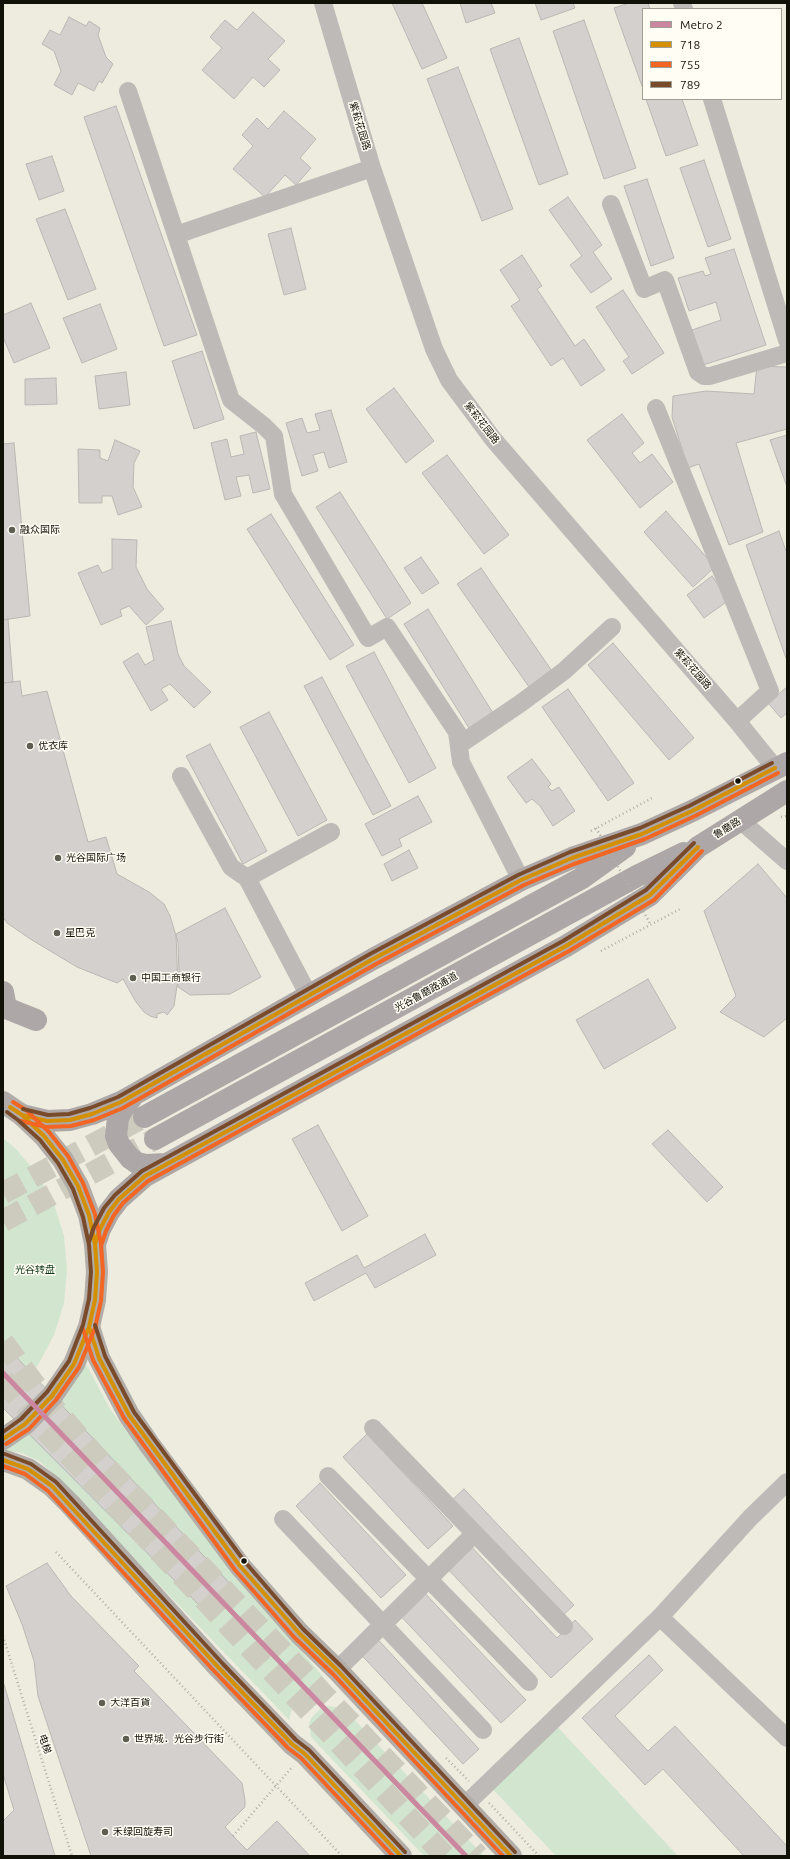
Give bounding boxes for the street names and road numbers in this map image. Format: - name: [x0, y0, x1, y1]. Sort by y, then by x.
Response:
- street label: 紫菘花园路: [347, 100, 373, 152]
- street label: 紫菘花园路: [462, 400, 502, 446]
- street label: 紫菘花园路: [672, 646, 714, 692]
- street label: 鲁磨路: [711, 815, 743, 841]
- street label: 光谷鲁磨路通道: [392, 970, 460, 1014]
- street label: 电梯: [36, 1733, 54, 1755]

